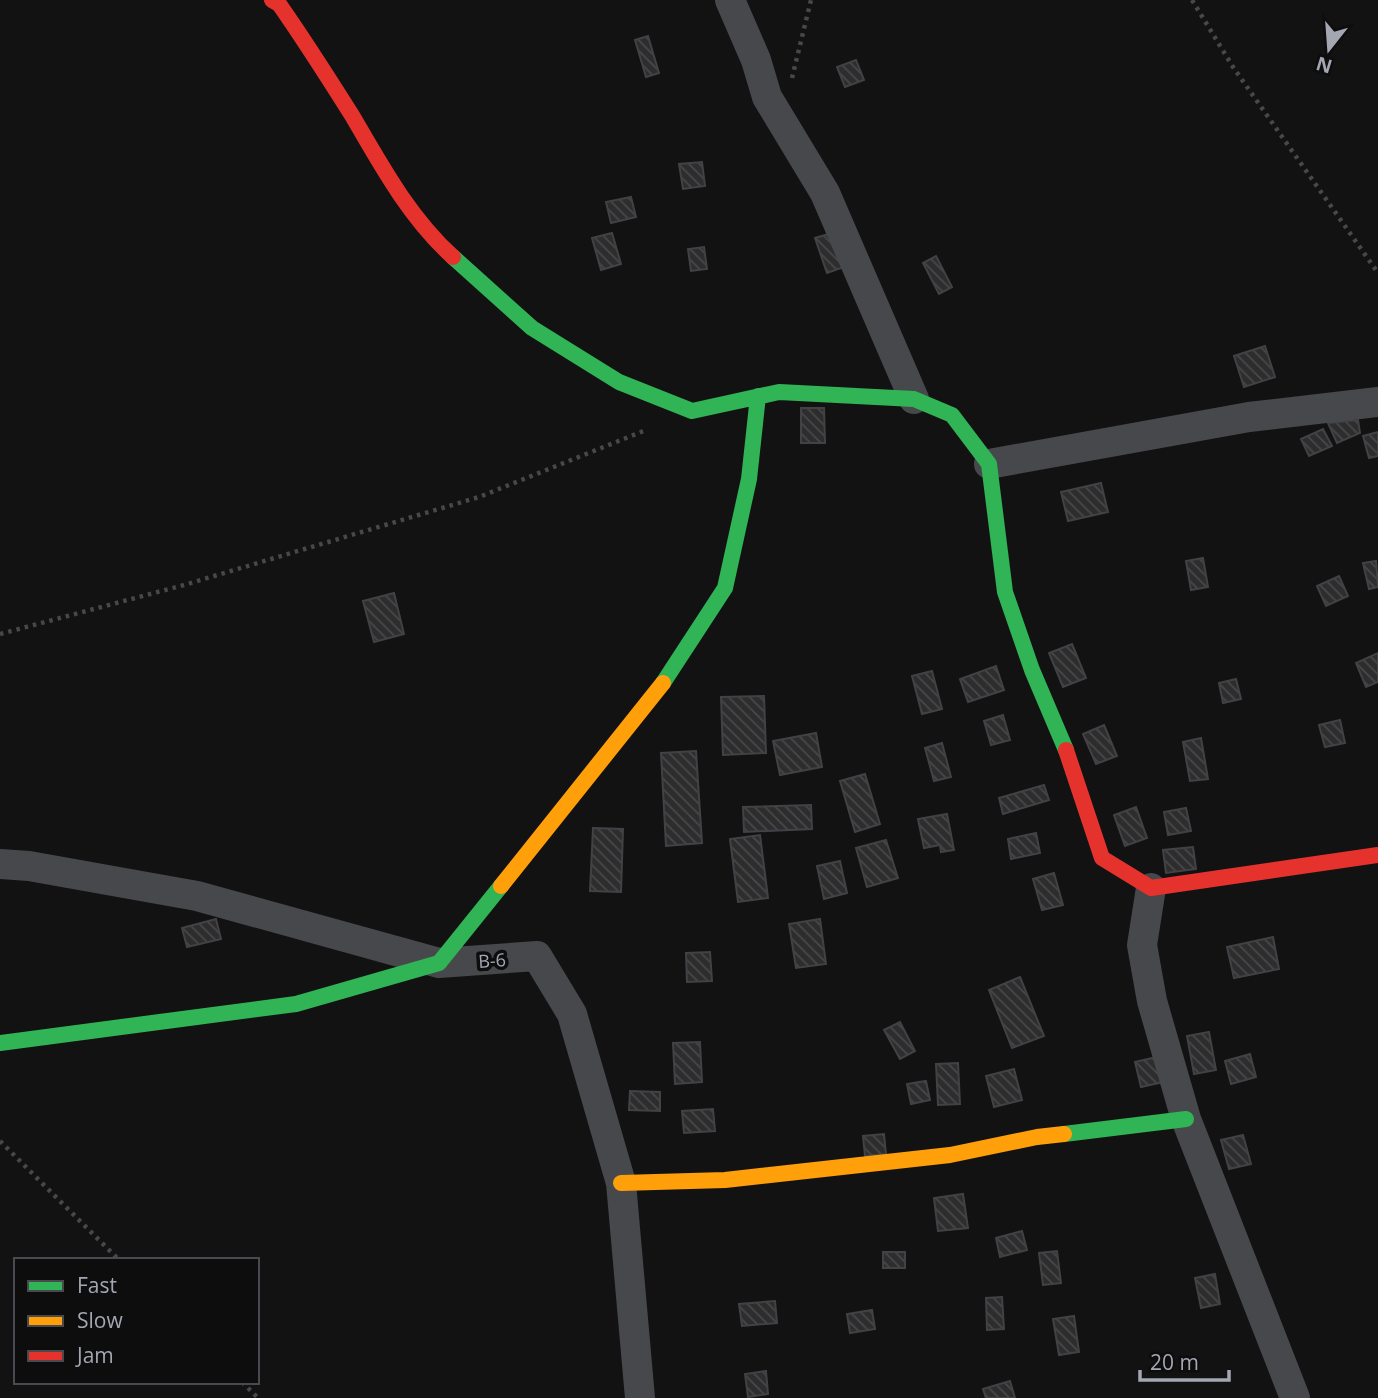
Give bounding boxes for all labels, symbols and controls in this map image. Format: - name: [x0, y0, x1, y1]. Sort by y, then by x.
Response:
- north arrow: [1294, 14, 1364, 84]
- text: N: [1313, 51, 1335, 80]
- street label: B-6: [477, 947, 507, 973]
- legend: [14, 1258, 259, 1384]
- text: Fast: [77, 1271, 117, 1299]
- text: Slow: [77, 1306, 123, 1334]
- scale bar: [1140, 1338, 1229, 1382]
- text: Jam: [75, 1341, 114, 1369]
- text: 20 m: [1150, 1348, 1199, 1376]

